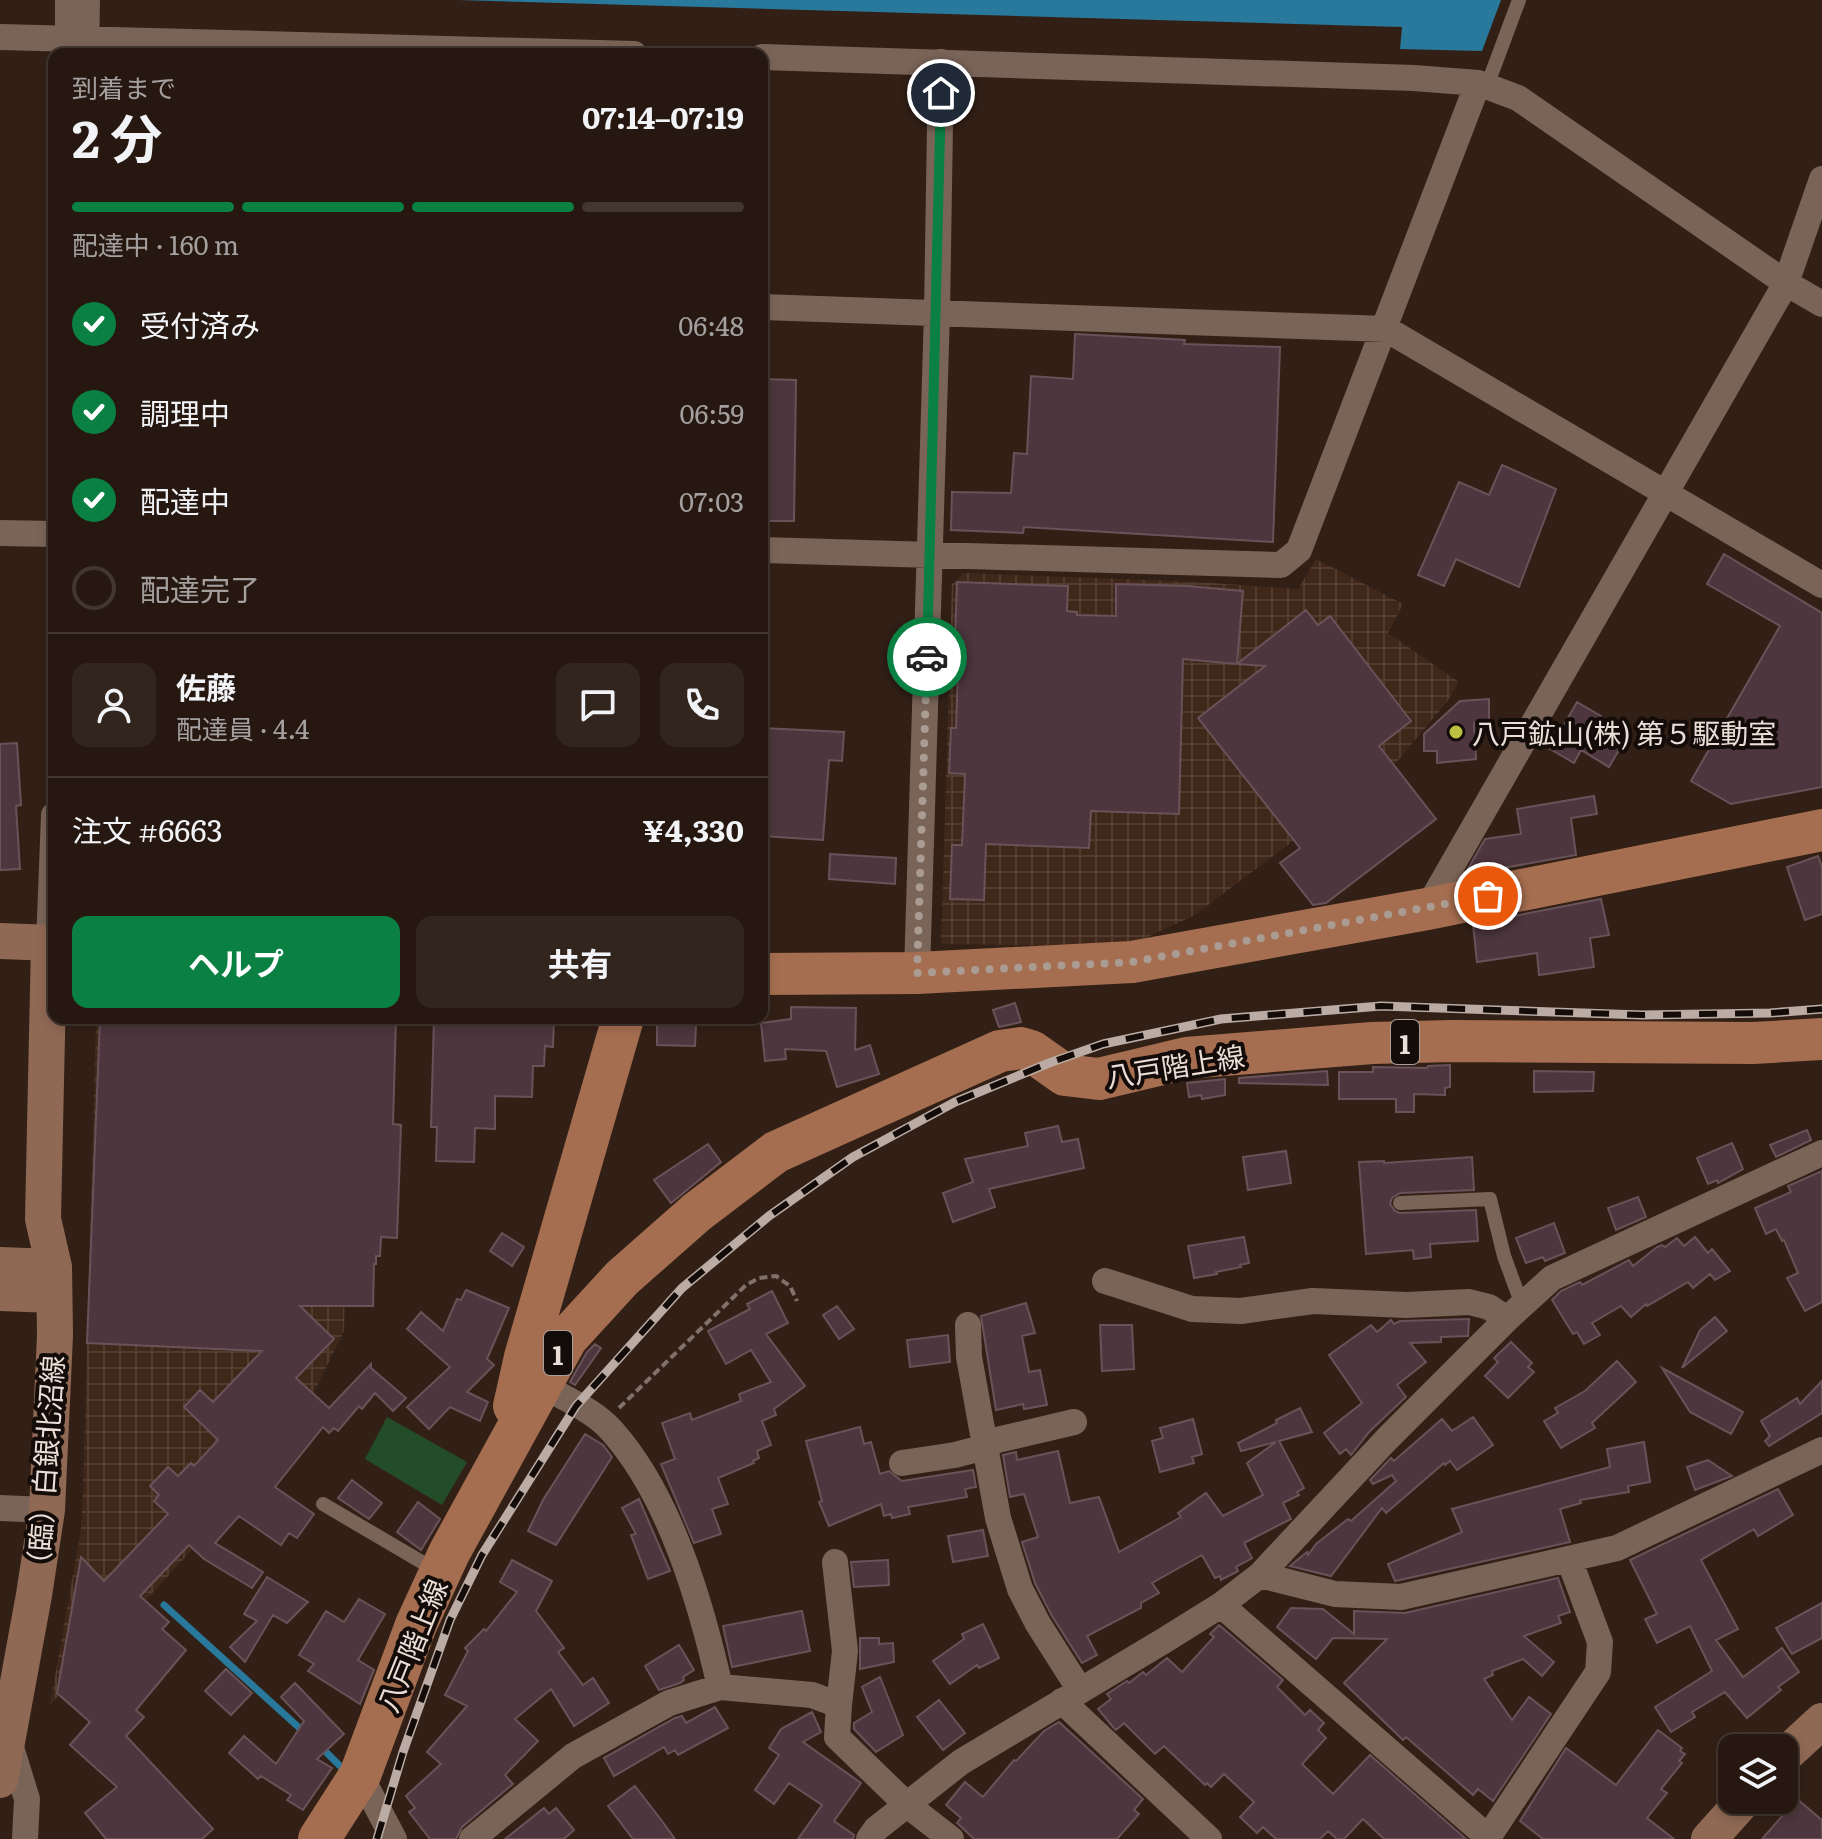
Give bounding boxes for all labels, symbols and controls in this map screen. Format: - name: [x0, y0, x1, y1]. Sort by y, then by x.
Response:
- pin: [907, 59, 975, 127]
- text: 到着まで: [72, 67, 176, 106]
- icon: home: [919, 71, 963, 115]
- text: 07:14–07:19: [582, 94, 744, 138]
- text: 2 分: [72, 97, 162, 174]
- text: 配達中 · 160 m: [72, 224, 239, 263]
- icon: check: [72, 302, 116, 346]
- text: 受付済み: [140, 302, 260, 346]
- text: 06:48: [678, 305, 744, 344]
- icon: check: [72, 390, 116, 434]
- text: 調理中: [140, 390, 230, 434]
- text: 06:59: [680, 393, 744, 432]
- icon: check: [72, 478, 116, 522]
- text: 配達中: [140, 478, 230, 522]
- text: 07:03: [679, 481, 744, 520]
- text: 配達完了: [140, 566, 260, 610]
- courier: [887, 617, 967, 697]
- icon: car: [905, 635, 949, 679]
- button: person: [72, 663, 156, 747]
- button: chat: [556, 663, 640, 747]
- button: phone: [660, 663, 744, 747]
- text: 佐藤: [176, 664, 236, 708]
- text: 配達員 · 4.4: [176, 708, 309, 747]
- place label: 八戸鉱山(株) 第５駆動室: [1472, 711, 1776, 753]
- marker: 八戸鉱山(株) 第５駆動室: [1447, 723, 1465, 741]
- text: 注文 #6663: [72, 807, 223, 851]
- text: ¥4,330: [642, 807, 744, 851]
- pin: [1454, 862, 1522, 930]
- icon: bag: [1466, 874, 1510, 918]
- button: ヘルプ: [72, 916, 400, 1008]
- button: 共有: [416, 916, 744, 1008]
- road number: 1: [1391, 1020, 1419, 1064]
- street label: 八戸階上線: [1103, 1033, 1247, 1097]
- road number: 1: [544, 1331, 572, 1375]
- street label: （臨）白銀北沼線: [15, 1354, 73, 1580]
- street label: 八戸階上線: [365, 1572, 457, 1718]
- map controls: [1718, 1734, 1798, 1814]
- button: layers: [1718, 1734, 1798, 1814]

